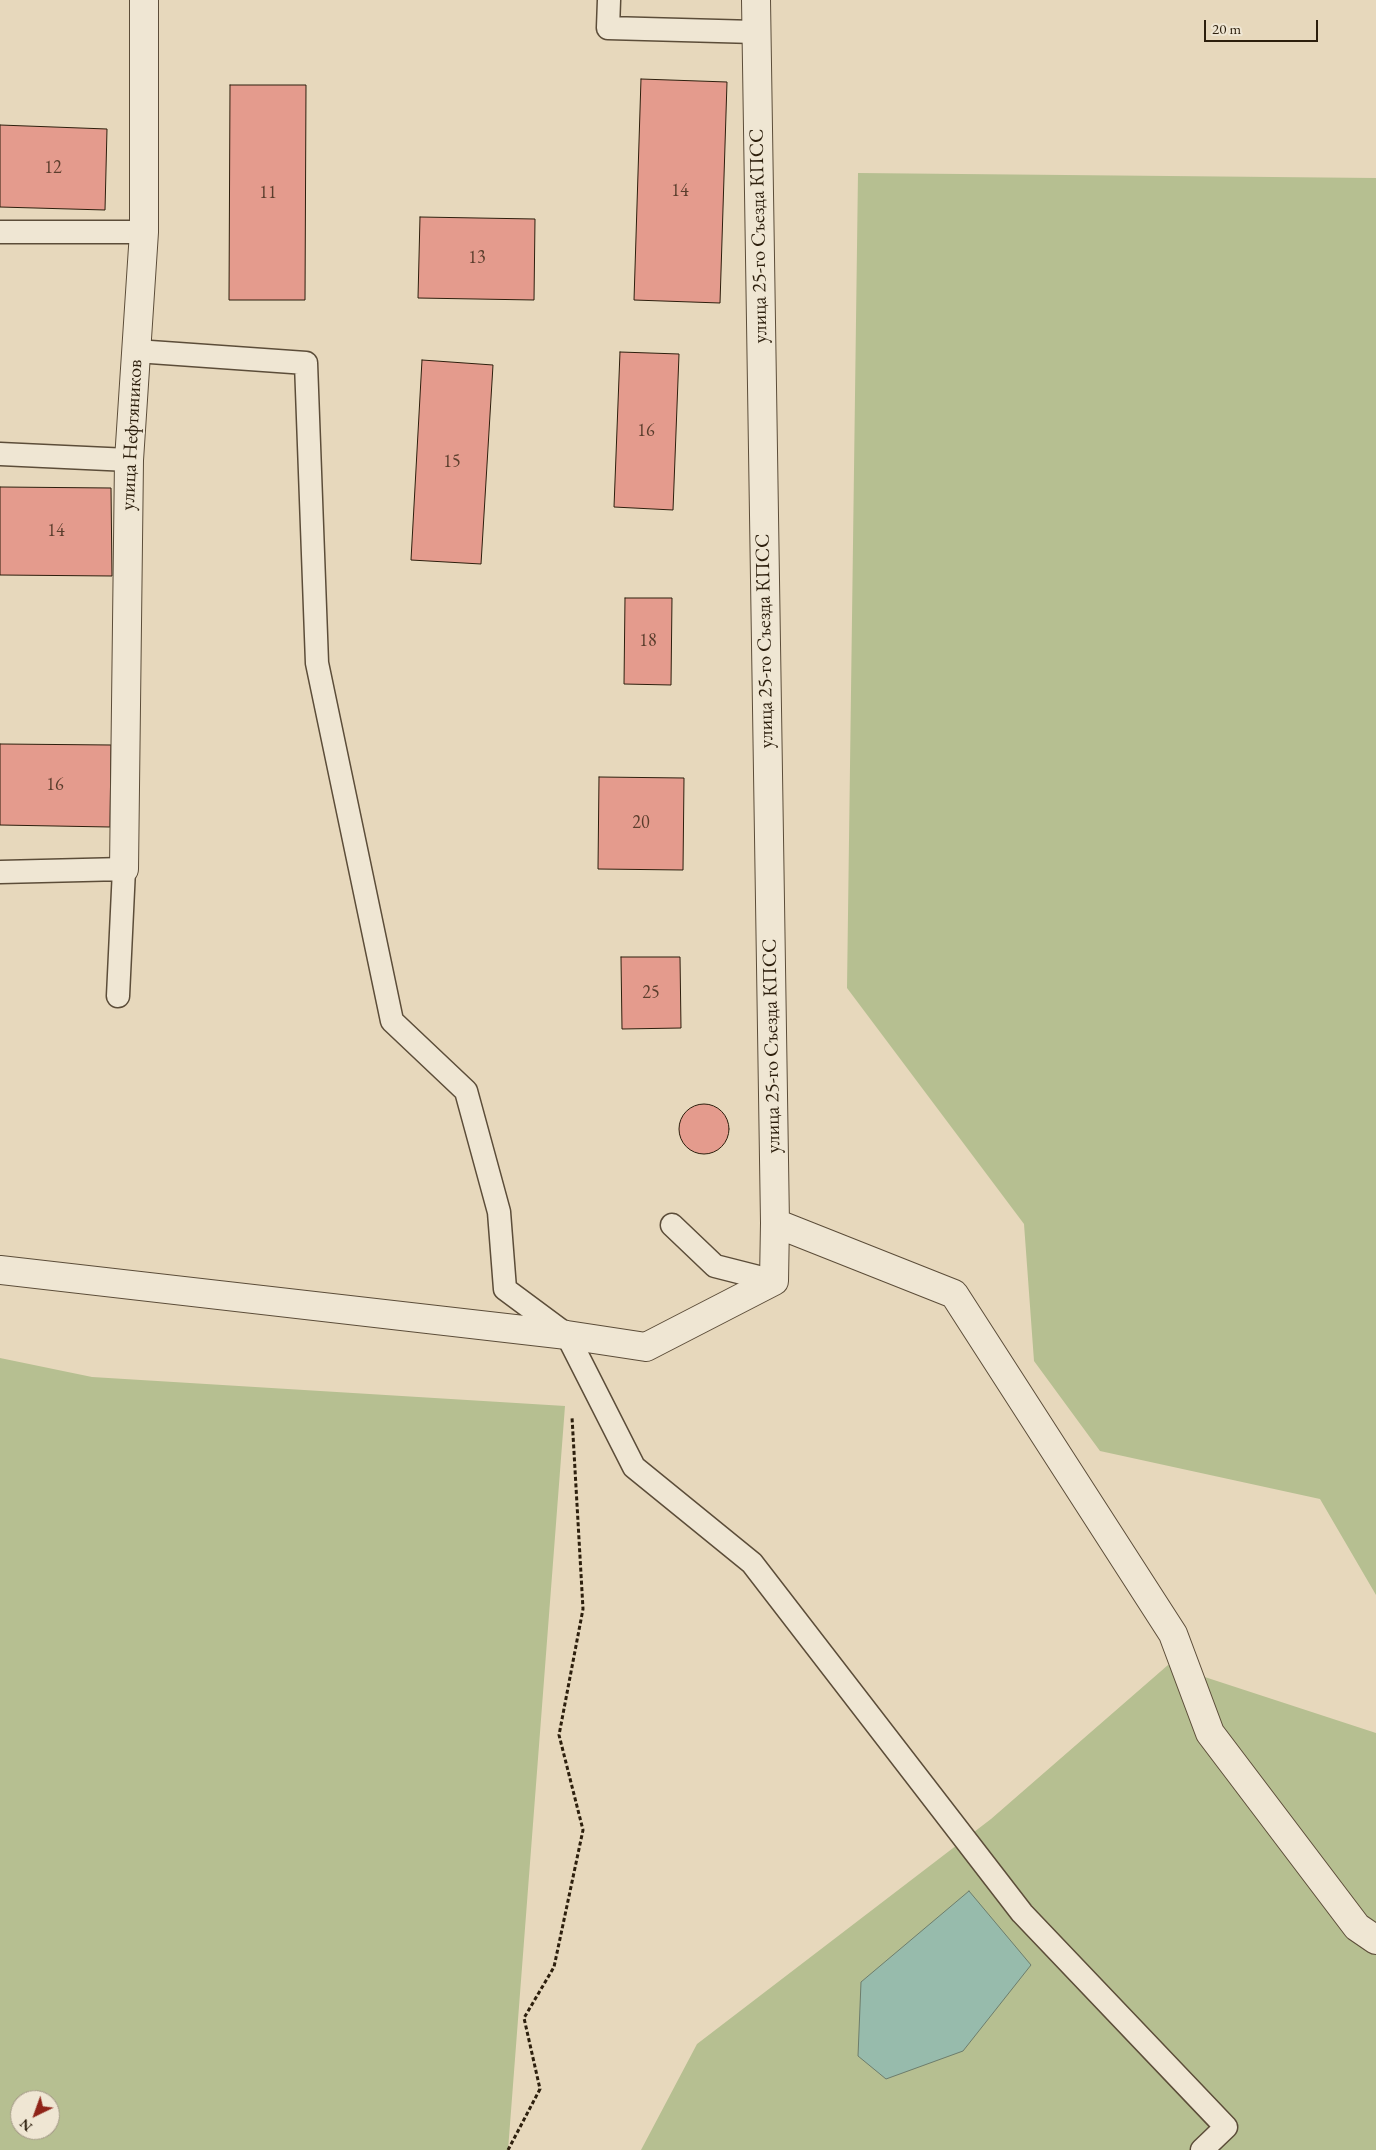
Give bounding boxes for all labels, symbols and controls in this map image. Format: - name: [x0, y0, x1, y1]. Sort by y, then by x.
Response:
- scale bar: [1206, 10, 1320, 42]
- text: 20 m: [1212, 19, 1241, 38]
- street label: улица 25-го Съезда КПСС: [745, 129, 773, 343]
- house number: 12: [44, 157, 62, 179]
- house number: 14: [671, 180, 689, 202]
- house number: 11: [259, 182, 277, 204]
- house number: 13: [468, 247, 486, 269]
- street label: улица Нефтяников: [116, 359, 148, 511]
- house number: 16: [637, 420, 655, 442]
- house number: 15: [443, 451, 461, 473]
- house number: 14: [47, 520, 65, 542]
- street label: улица 25-го Съезда КПСС: [751, 534, 779, 748]
- house number: 18: [639, 630, 657, 652]
- house number: 16: [46, 774, 64, 796]
- house number: 20: [632, 812, 650, 834]
- street label: улица 25-го Съезда КПСС: [758, 939, 786, 1153]
- house number: 25: [642, 982, 660, 1004]
- north arrow: [10, 2090, 60, 2140]
- text: N: [15, 2115, 36, 2136]

